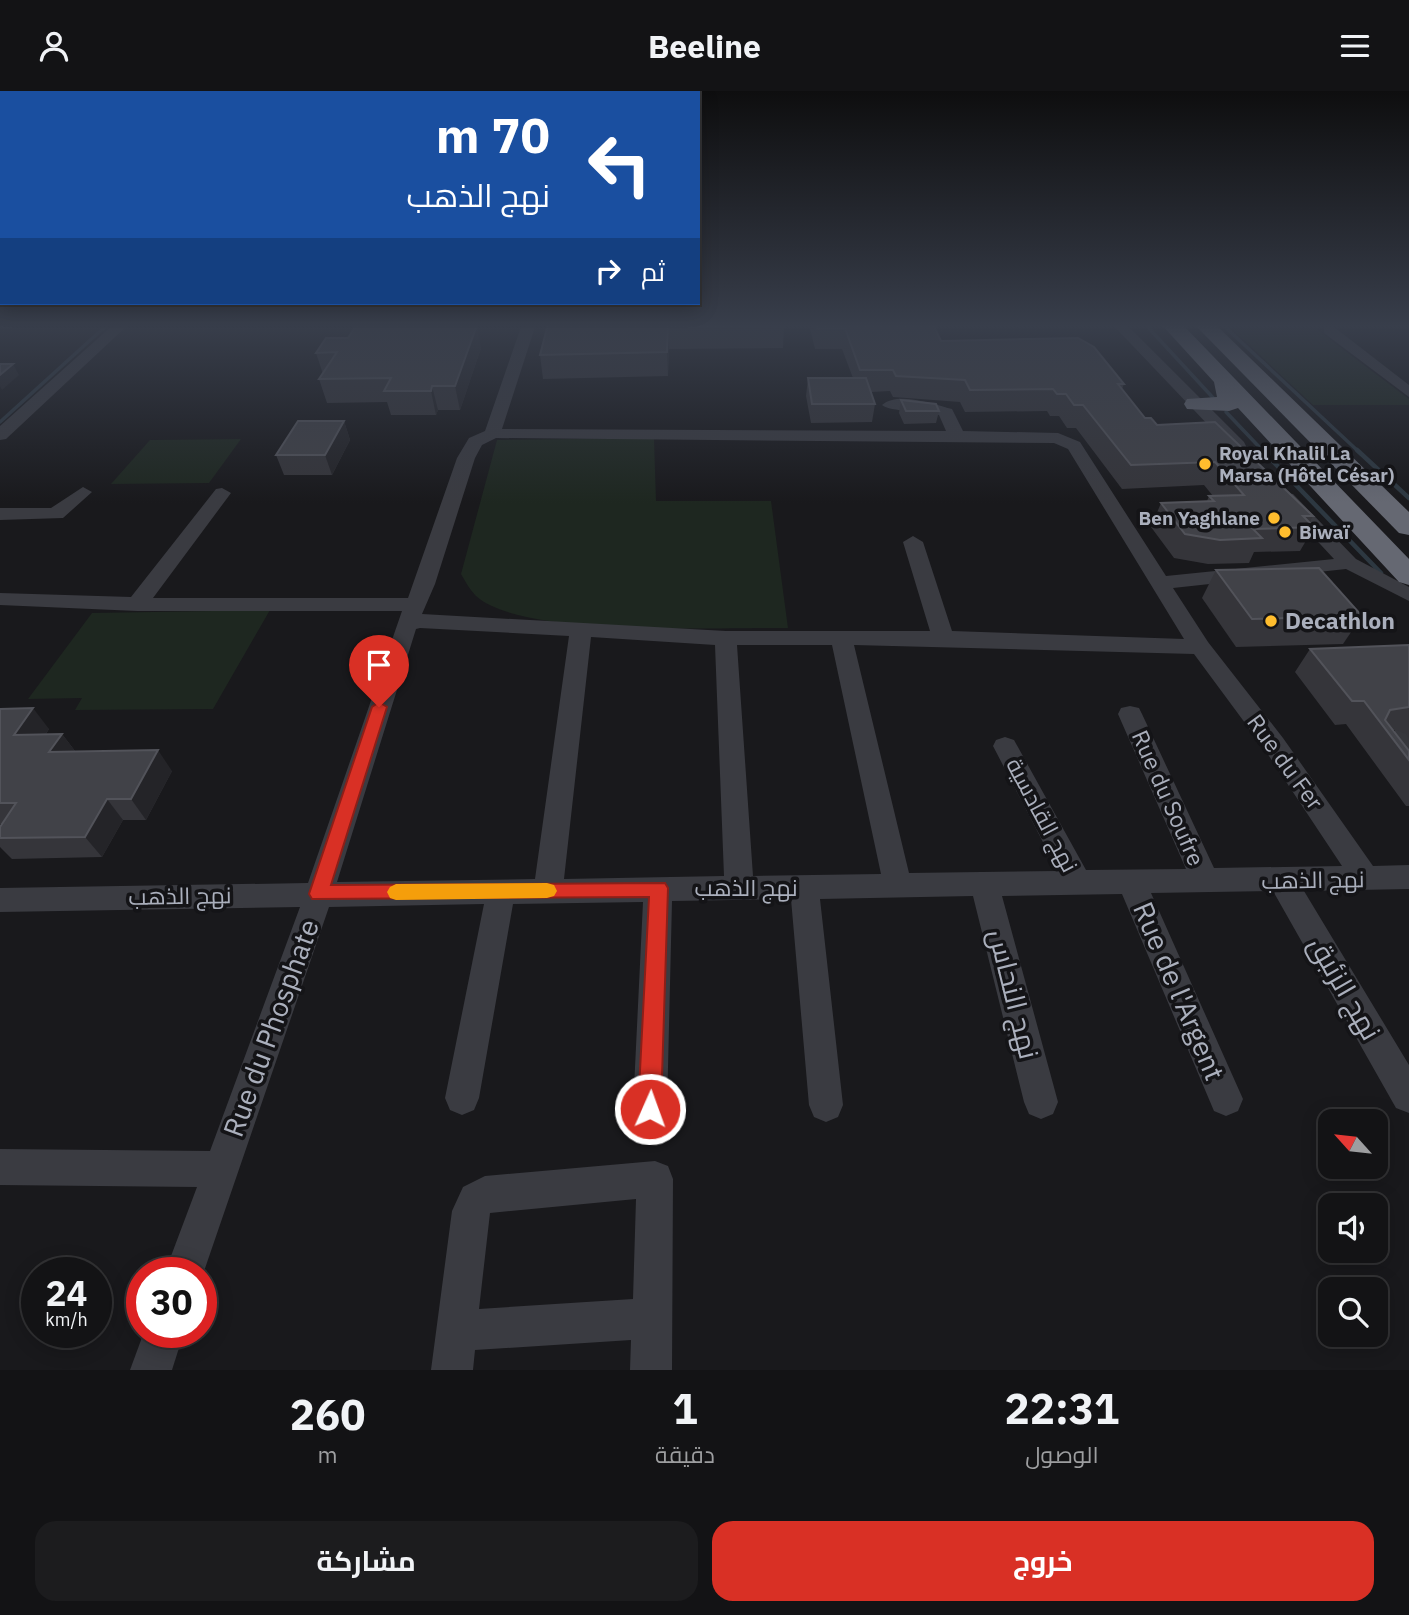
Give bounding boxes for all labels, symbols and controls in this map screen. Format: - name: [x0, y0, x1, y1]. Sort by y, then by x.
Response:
- text: Beeline: [648, 25, 761, 67]
- icon: person: [35, 27, 73, 65]
- icon: menu: [1336, 27, 1374, 65]
- text: 70 m: [436, 103, 550, 166]
- icon: left: [574, 119, 665, 210]
- text: نهج الذهب: [407, 174, 550, 216]
- icon: right: [589, 252, 627, 290]
- text: ثم: [641, 254, 665, 288]
- place label: Royal Khalil La Marsa (Hôtel César): [1219, 441, 1394, 487]
- marker: Royal Khalil La Marsa (Hôtel César): [1197, 456, 1213, 472]
- place label: Ben Yaghlane: [1139, 506, 1260, 530]
- marker: Ben Yaghlane: [1266, 510, 1282, 526]
- place label: Biwaï: [1299, 520, 1351, 544]
- marker: Biwaï: [1277, 524, 1293, 540]
- place label: Decathlon: [1285, 605, 1395, 635]
- marker: Decathlon: [1263, 613, 1279, 629]
- pin: [349, 635, 409, 707]
- icon: arrive: [360, 646, 398, 684]
- street label: Rue du Fer: [1241, 708, 1331, 816]
- street label: Rue du Soufre: [1126, 725, 1212, 870]
- street label: نهج القادسية: [998, 752, 1086, 878]
- street label: نهج الذهب: [1261, 863, 1365, 897]
- street label: نهج الذهب: [694, 872, 798, 904]
- street label: نهج الذهب: [128, 879, 232, 913]
- street label: Rue de l'Argent: [1125, 896, 1234, 1086]
- street label: Rue du Phosphate: [214, 914, 327, 1142]
- street label: نهج النحاس: [980, 925, 1048, 1063]
- street label: نهج الزئبق: [1300, 929, 1390, 1047]
- position arrow: [613, 1072, 687, 1146]
- north arrow: [1318, 1109, 1388, 1179]
- map controls: [1318, 1109, 1388, 1347]
- button: sound: [1318, 1193, 1388, 1263]
- speed limit sign: 30: [126, 1257, 217, 1348]
- text: 24: [45, 1270, 88, 1316]
- button: search: [1318, 1277, 1388, 1347]
- text: km/h: [45, 1308, 88, 1331]
- text: 1: [672, 1381, 698, 1436]
- text: 22:31: [1005, 1381, 1119, 1436]
- text: 260: [290, 1387, 365, 1442]
- text: m: [317, 1439, 338, 1469]
- text: دقيقة: [655, 1439, 715, 1469]
- text: الوصول: [1025, 1439, 1099, 1469]
- button: مشاركة: [35, 1521, 698, 1601]
- button: خروج: [712, 1521, 1374, 1601]

